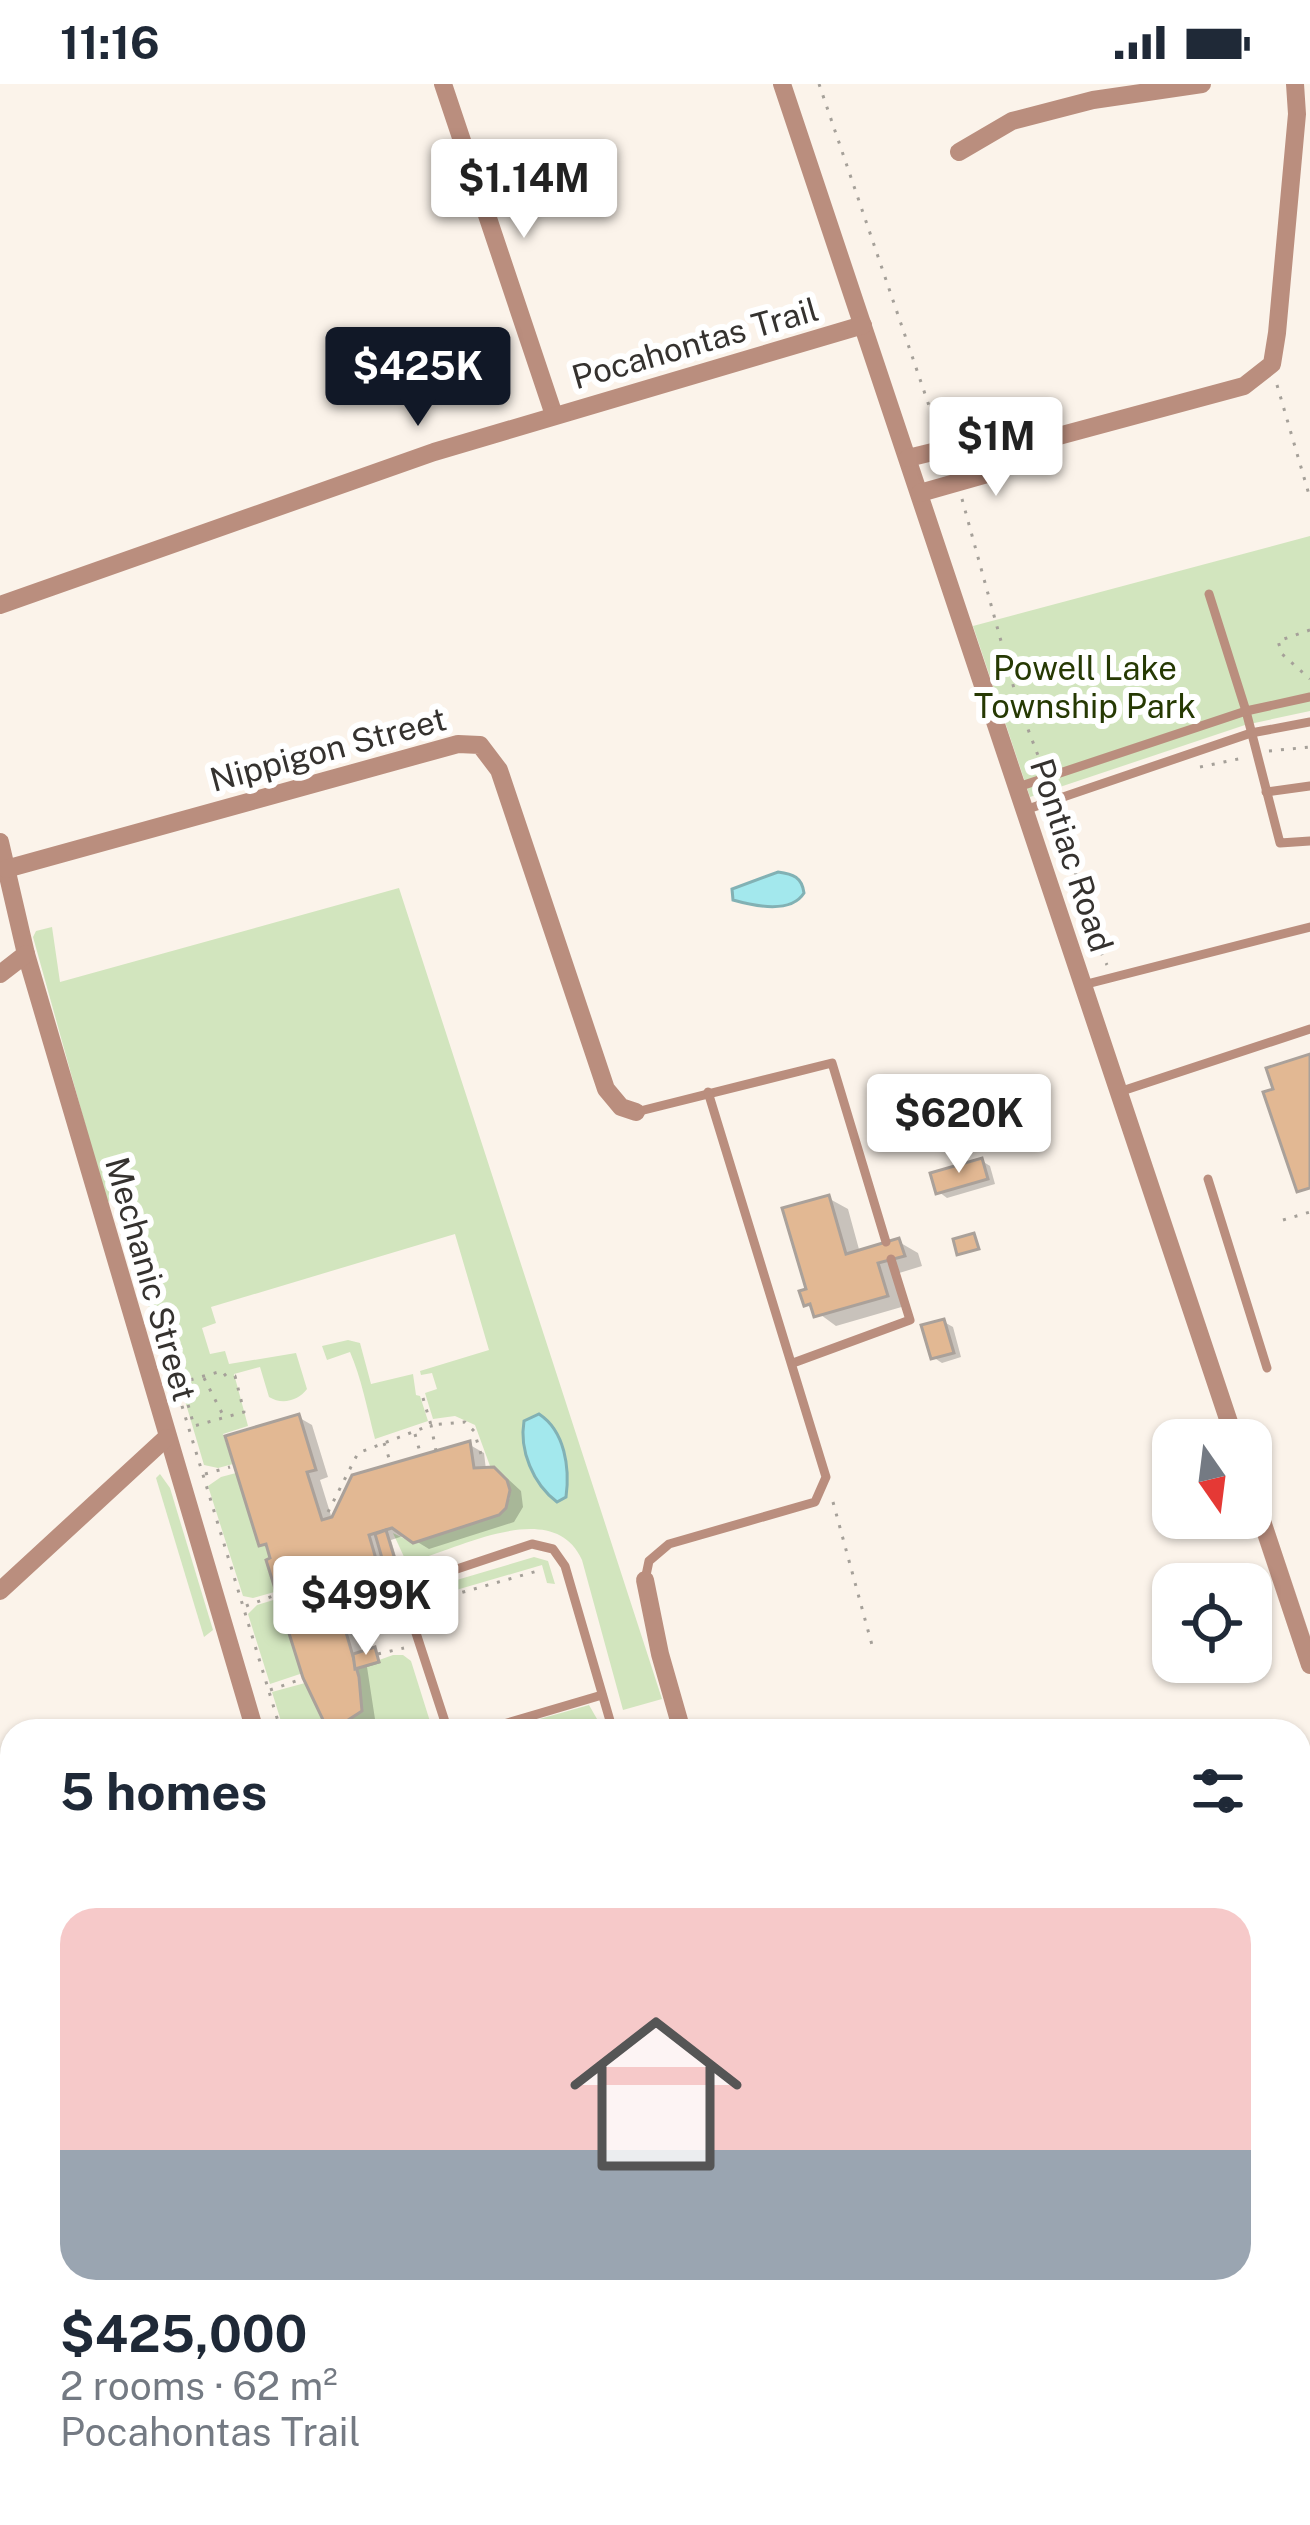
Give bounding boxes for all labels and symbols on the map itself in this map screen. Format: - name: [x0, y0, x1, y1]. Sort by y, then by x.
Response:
- pin: $1.14M: [426, 139, 622, 241]
- street label: Pocahontas Trail: [568, 290, 822, 396]
- pin: $425K: [334, 327, 502, 429]
- pin: $1M: [938, 397, 1054, 499]
- park label: Powell Lake Township Park: [974, 649, 1196, 725]
- street label: Nippigon Street: [206, 699, 450, 799]
- street label: Pontiac Road: [1023, 754, 1121, 956]
- pin: $620K: [875, 1074, 1043, 1176]
- street label: Mechanic Street: [98, 1153, 204, 1405]
- north arrow: [1152, 1419, 1272, 1539]
- pin: $499K: [282, 1556, 450, 1658]

